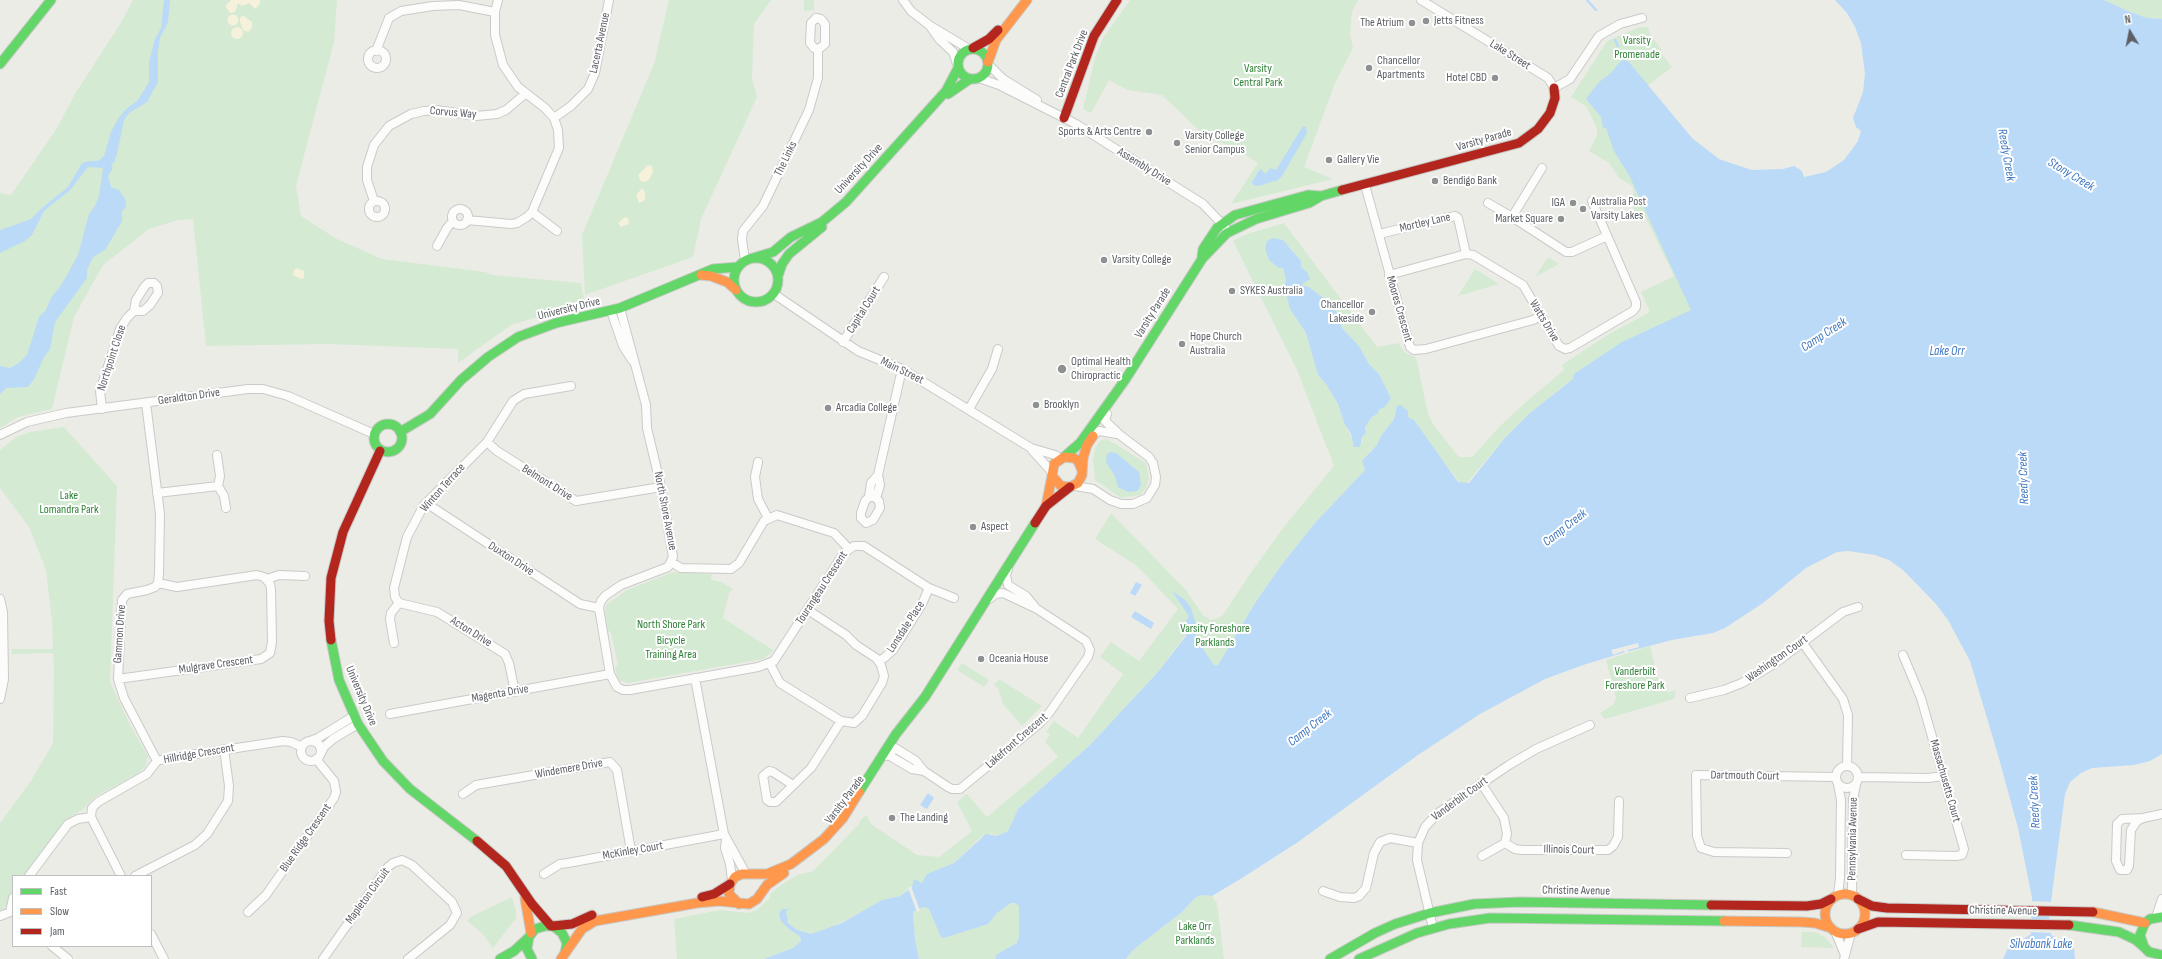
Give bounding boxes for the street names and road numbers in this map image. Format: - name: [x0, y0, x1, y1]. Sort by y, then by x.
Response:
- street label: Lacerta Avenue: [587, 11, 613, 75]
- street label: Central Park Drive: [1052, 28, 1092, 100]
- street label: Lake Street: [1487, 37, 1533, 73]
- street label: Corvus Way: [429, 104, 477, 122]
- street label: Varsity Parade: [1455, 125, 1513, 155]
- street label: The Links: [771, 139, 801, 179]
- street label: University Drive: [832, 141, 886, 197]
- street label: Assembly Drive: [1114, 145, 1174, 189]
- street label: Mortley Lane: [1398, 210, 1452, 236]
- street label: Moores Crescent: [1383, 274, 1415, 344]
- street label: Capital Court: [844, 284, 884, 336]
- street label: Varsity Parade: [1132, 285, 1174, 341]
- street label: University Drive: [536, 294, 602, 324]
- street label: Watts Drive: [1526, 297, 1562, 345]
- street label: Northpoint Close: [95, 323, 129, 393]
- street label: Main Street: [878, 354, 926, 388]
- street label: Geraldton Drive: [157, 386, 221, 408]
- street label: Winton Terrace: [417, 461, 469, 515]
- street label: Belmont Drive: [519, 462, 575, 504]
- street label: North Shore Avenue: [650, 470, 680, 552]
- street label: Duxton Drive: [485, 539, 537, 579]
- street label: Tourangeau Crescent: [793, 549, 851, 627]
- street label: Lonsdale Place: [884, 598, 928, 656]
- street label: Gammon Drive: [111, 604, 129, 664]
- street label: Acton Drive: [447, 614, 495, 650]
- street label: Washington Court: [1743, 632, 1811, 686]
- street label: Mulgrave Crescent: [178, 653, 254, 677]
- street label: University Drive: [342, 664, 380, 728]
- street label: Magenta Drive: [470, 682, 530, 706]
- street label: Lakefront Crescent: [983, 710, 1051, 772]
- street label: Massachusetts Court: [1926, 738, 1964, 824]
- street label: Hillridge Crescent: [163, 741, 235, 767]
- street label: Windemere Drive: [534, 756, 604, 782]
- street label: Dartmouth Court: [1710, 768, 1780, 784]
- street label: Varsity Parade: [822, 773, 868, 827]
- street label: Vanderbilt Court: [1429, 774, 1491, 824]
- street label: Pennsylvania Avenue: [1845, 797, 1861, 881]
- street label: Blue Ridge Crescent: [277, 801, 335, 875]
- street label: McKinley Court: [602, 839, 664, 863]
- street label: Illinois Court: [1543, 842, 1595, 858]
- street label: Mapleton Circuit: [343, 865, 393, 927]
- street label: Christine Avenue: [1542, 883, 1610, 899]
- street label: Christine Avenue: [1969, 903, 2037, 919]

